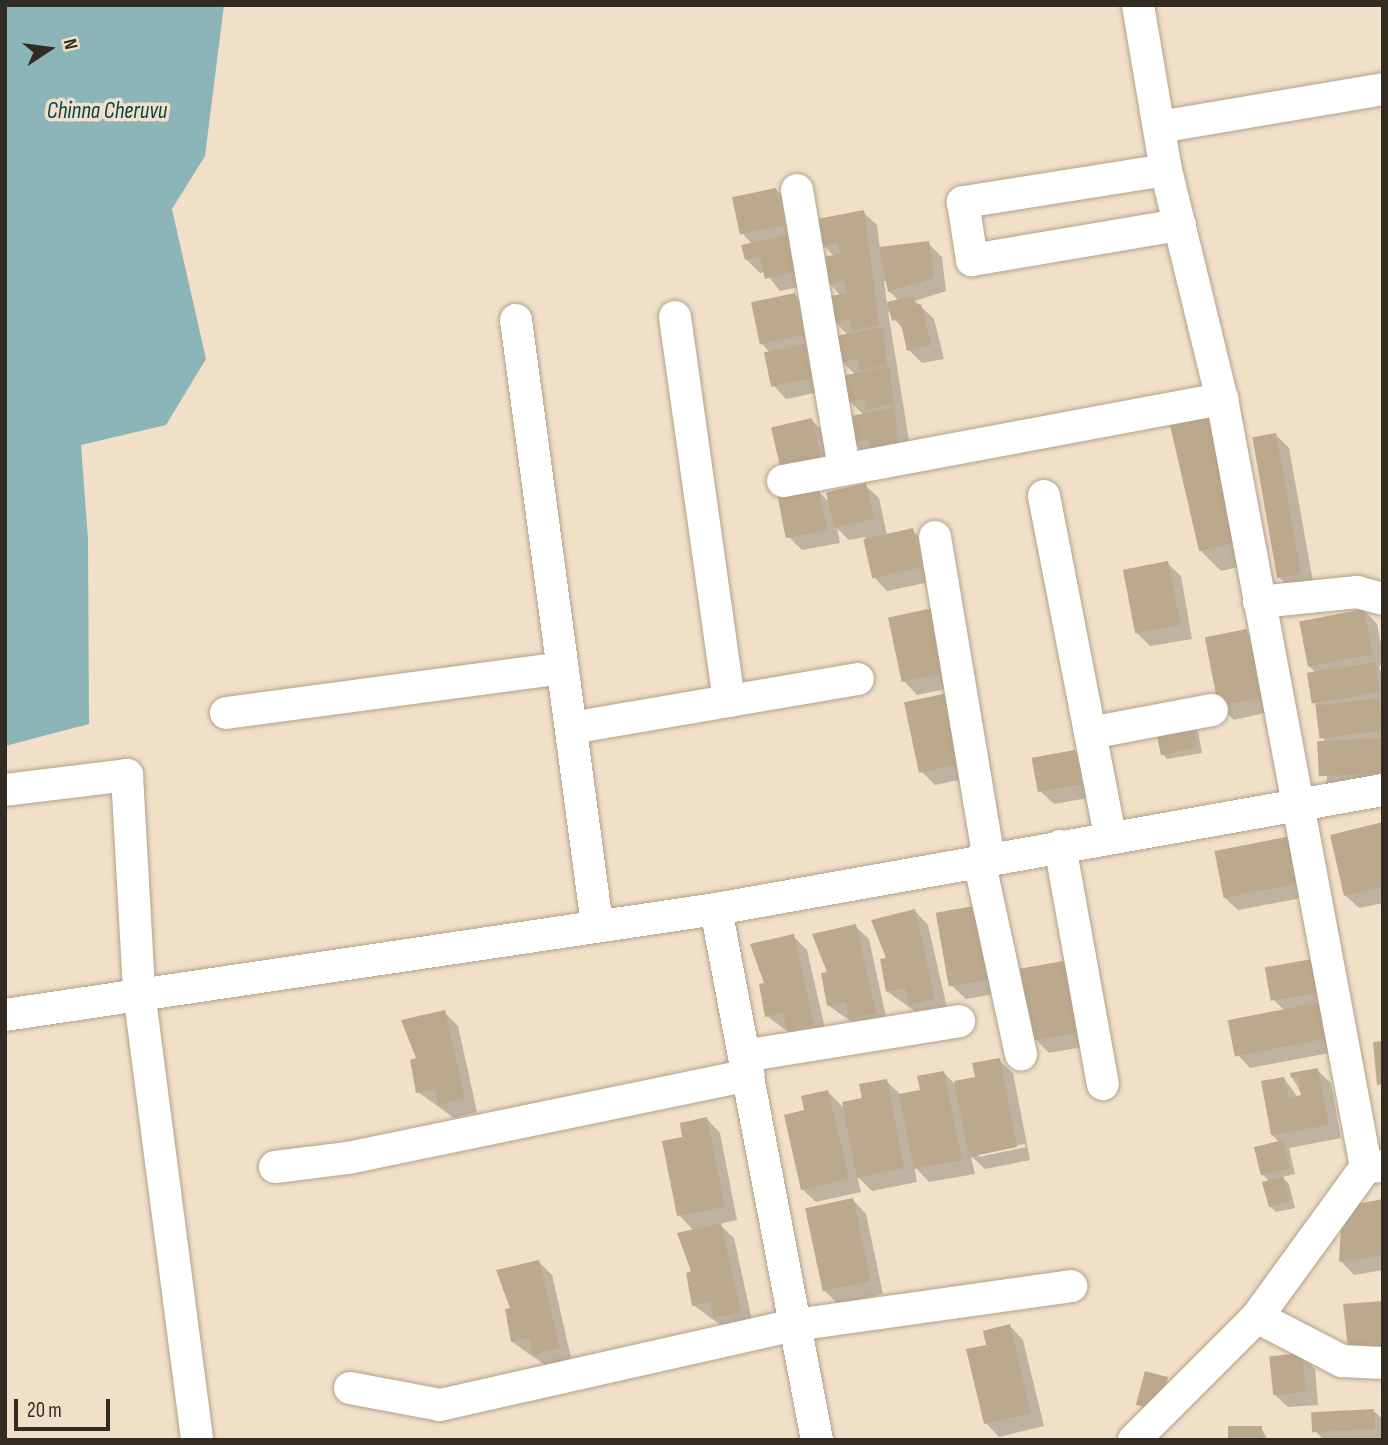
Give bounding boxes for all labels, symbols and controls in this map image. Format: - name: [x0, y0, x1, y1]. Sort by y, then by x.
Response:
- north arrow: [14, 14, 84, 84]
- text: N: [58, 37, 82, 52]
- water label: Chinna Cheruvu: [47, 97, 167, 125]
- scale bar: [18, 1386, 114, 1430]
- text: 20 m: [27, 1398, 62, 1423]

